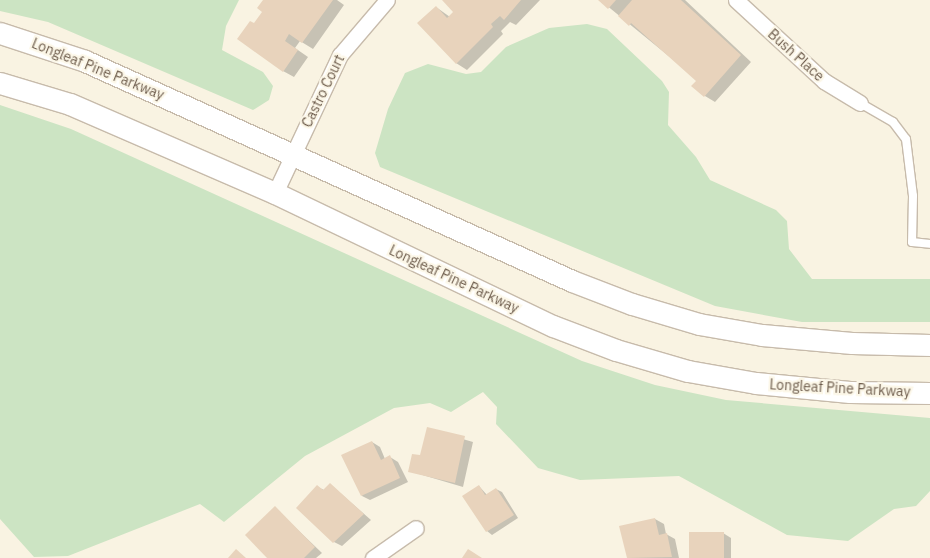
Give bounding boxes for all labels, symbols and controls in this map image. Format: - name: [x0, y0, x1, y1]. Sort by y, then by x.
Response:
- street label: Bush Place: [765, 25, 827, 85]
- street label: Longleaf Pine Parkway: [29, 35, 167, 103]
- street label: Castro Court: [298, 52, 348, 130]
- street label: Longleaf Pine Parkway: [386, 242, 522, 316]
- street label: Longleaf Pine Parkway: [769, 376, 911, 400]

